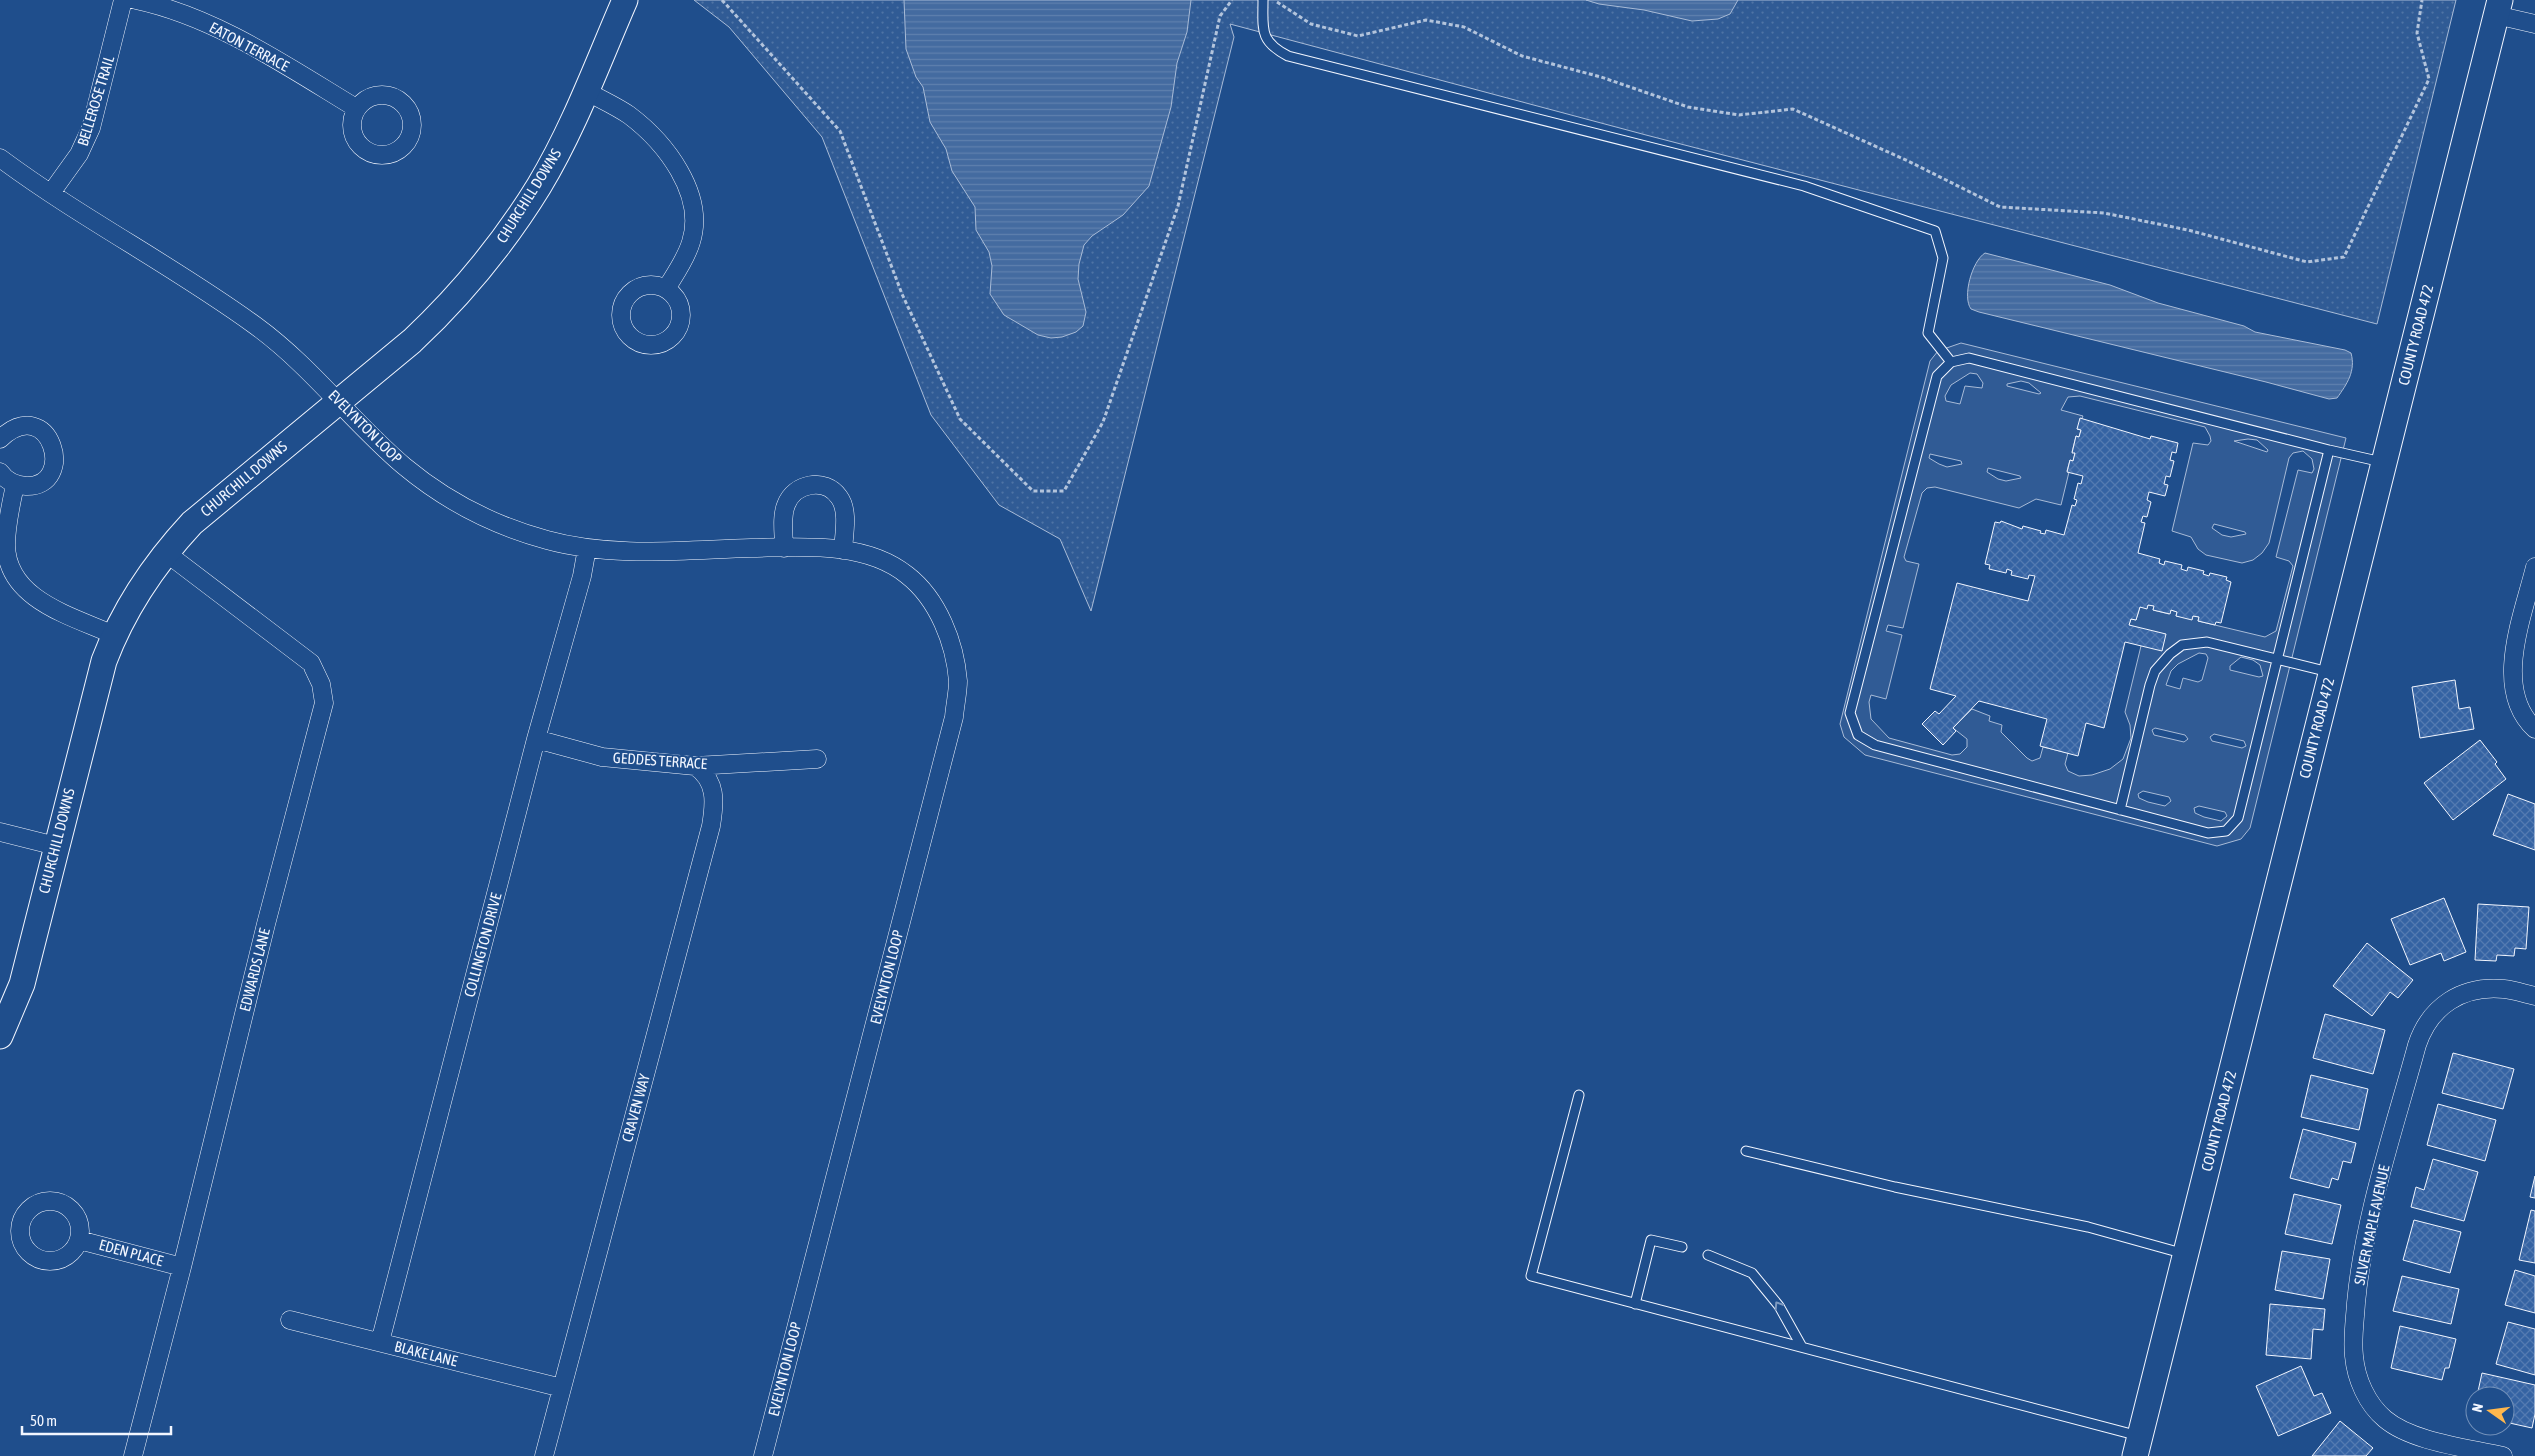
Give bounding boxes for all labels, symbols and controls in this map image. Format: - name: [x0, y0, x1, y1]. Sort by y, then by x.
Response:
- street label: EATON TERRACE: [207, 18, 292, 75]
- street label: BELLEROSE TRAIL: [74, 54, 117, 148]
- street label: CHURCHILL DOWNS: [493, 146, 564, 246]
- street label: COUNTY ROAD 472: [2395, 283, 2436, 387]
- street label: EVELYNTON LOOP: [325, 386, 406, 467]
- street label: CHURCHILL DOWNS: [197, 438, 290, 520]
- street label: COUNTY ROAD 472: [2296, 676, 2337, 780]
- street label: GEDDES TERRACE: [612, 749, 708, 772]
- street label: CHURCHILL DOWNS: [35, 787, 78, 895]
- street label: COLLINGTON DRIVE: [460, 890, 505, 999]
- street label: EDWARDS LANE: [236, 926, 273, 1013]
- street label: EVELYNTON LOOP: [867, 928, 906, 1026]
- street label: COUNTY ROAD 472: [2198, 1069, 2239, 1173]
- street label: CRAVEN WAY: [618, 1072, 653, 1144]
- street label: SILVER MAPLE AVENUE: [2350, 1163, 2393, 1286]
- street label: EDEN PLACE: [97, 1236, 166, 1269]
- one-way arrow: [1775, 1302, 1784, 1311]
- street label: EVELYNTON LOOP: [765, 1320, 804, 1418]
- street label: BLAKE LANE: [393, 1337, 460, 1370]
- north arrow: [2465, 1386, 2515, 1436]
- text: N: [2469, 1402, 2486, 1414]
- scale bar: [22, 1404, 171, 1436]
- text: 50 m: [30, 1412, 57, 1429]

